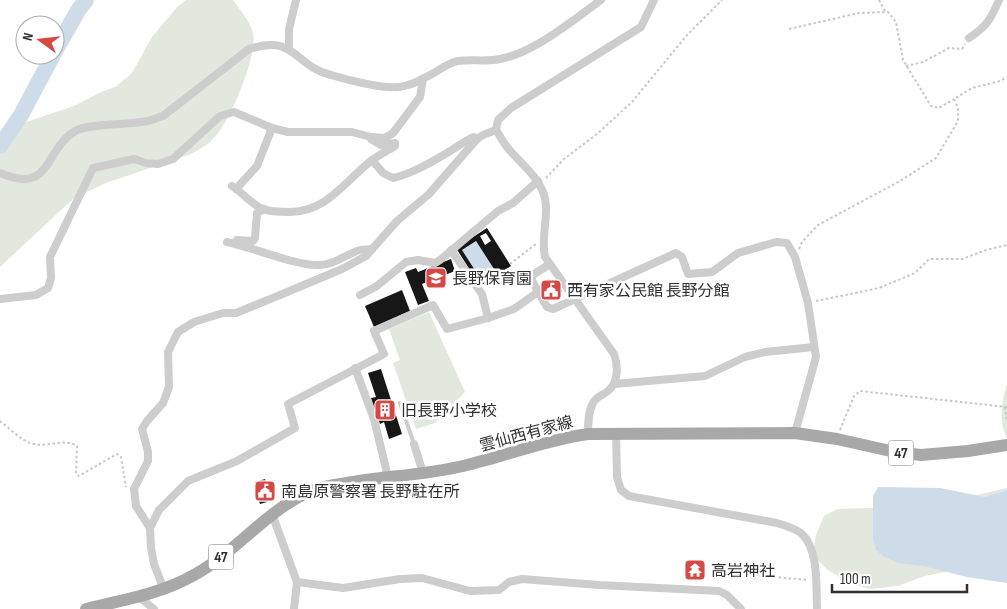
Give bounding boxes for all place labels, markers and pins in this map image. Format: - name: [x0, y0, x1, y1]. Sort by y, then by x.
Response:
- school or university icon: 長野保育園: [424, 266, 448, 290]
- place label: 長野保育園: [452, 270, 532, 289]
- public building icon: 西有家公民館 長野分館: [539, 278, 563, 302]
- place label: 西有家公民館 長野分館: [567, 282, 730, 301]
- building icon: 旧長野小学校: [373, 398, 397, 422]
- place label: 旧長野小学校: [401, 402, 497, 421]
- public building icon: 南島原警察署 長野駐在所: [253, 479, 277, 503]
- place label: 南島原警察署 長野駐在所: [281, 483, 460, 502]
- temple icon: 高岩神社: [683, 558, 707, 582]
- place label: 高岩神社: [711, 562, 775, 581]

